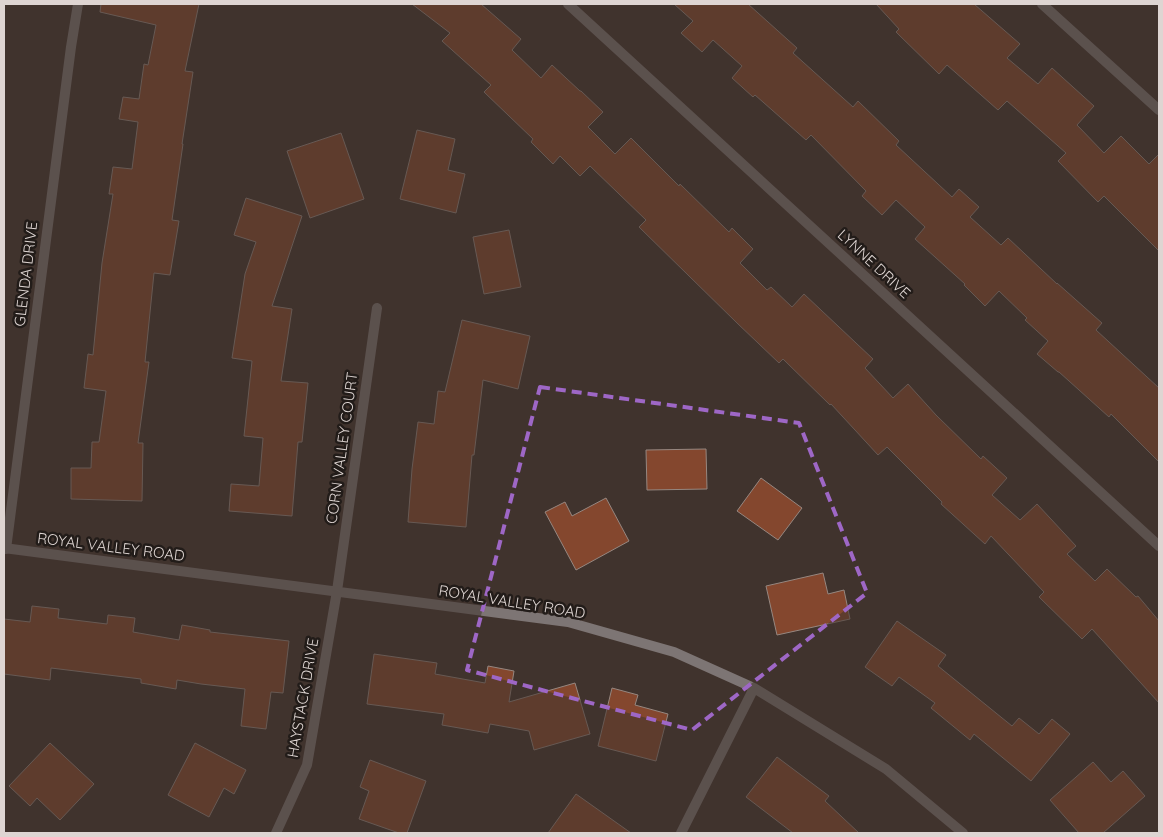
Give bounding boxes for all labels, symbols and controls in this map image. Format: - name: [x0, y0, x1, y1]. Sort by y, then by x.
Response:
- street label: GLENDA DRIVE: [10, 220, 41, 327]
- street label: LYNNE DRIVE: [834, 225, 915, 302]
- street label: CORN VALLEY COURT: [321, 371, 362, 525]
- street label: ROYAL VALLEY ROAD: [36, 528, 186, 565]
- street label: ROYAL VALLEY ROAD: [437, 581, 587, 623]
- street label: HAYSTACK DRIVE: [283, 637, 322, 759]

